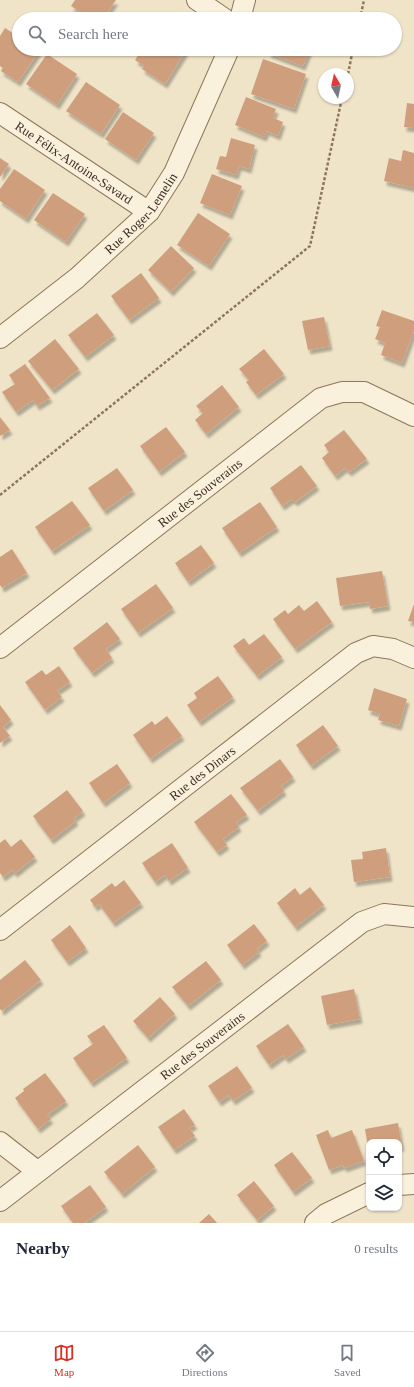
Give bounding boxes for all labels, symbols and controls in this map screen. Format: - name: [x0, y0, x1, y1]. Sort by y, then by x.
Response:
- search box: [12, 12, 402, 56]
- icon: search: [26, 23, 48, 45]
- text: Search here: [58, 26, 128, 42]
- north arrow: [318, 68, 354, 104]
- street label: Rue Félix-Antoine-Savard: [13, 118, 136, 207]
- street label: Rue Roger-Lemelin: [101, 169, 180, 257]
- street label: Rue des Souverains: [155, 455, 245, 530]
- street label: Rue des Dinars: [166, 742, 238, 803]
- street label: Rue des Souverains: [157, 1008, 247, 1083]
- map controls: [366, 1139, 402, 1211]
- button: locate: [366, 1139, 402, 1175]
- button: layers: [366, 1175, 402, 1211]
- text: Nearby: [16, 1239, 70, 1258]
- text: 0 results: [354, 1241, 398, 1256]
- tab: Map: [53, 1342, 75, 1378]
- tab: Directions: [182, 1342, 227, 1378]
- tab: Saved: [334, 1342, 361, 1378]

